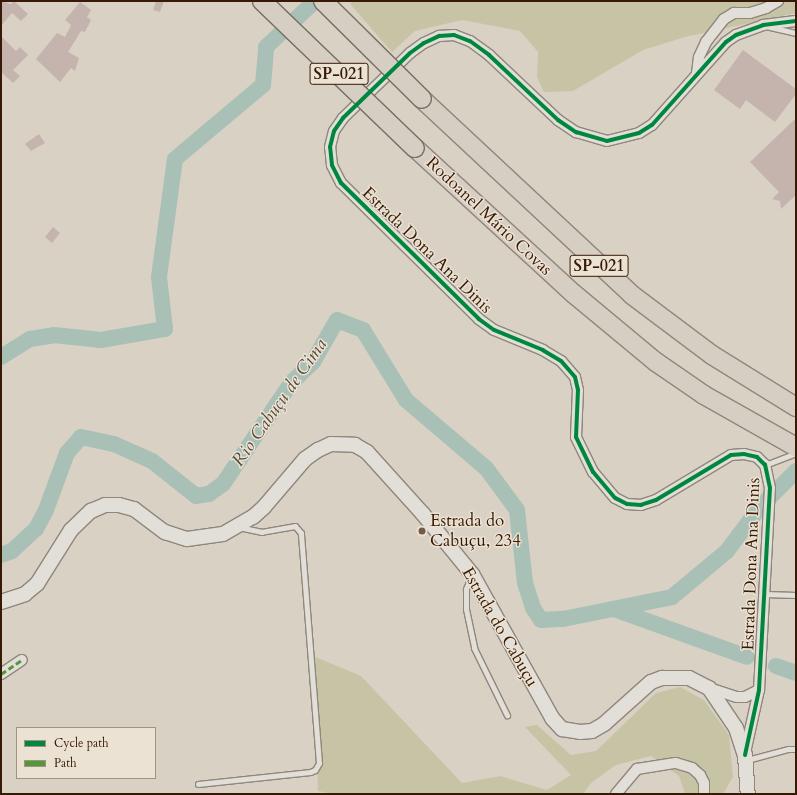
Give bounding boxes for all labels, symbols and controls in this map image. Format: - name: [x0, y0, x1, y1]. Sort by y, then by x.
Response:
- road number: SP-021: [309, 60, 369, 88]
- street label: Rodoanel Mário Covas: [422, 152, 556, 280]
- street label: Estrada Dona Ana Dinis: [358, 183, 496, 317]
- road number: SP-021: [569, 252, 629, 280]
- water label: Rio Cabuçu de Cima: [228, 335, 332, 471]
- street label: Estrada Dona Ana Dinis: [738, 477, 764, 651]
- place label: Estrada do Cabuçu, 234: [430, 511, 521, 551]
- marker: Estrada do Cabuçu, 234: [417, 526, 427, 536]
- street label: Estrada do Cabuçu: [457, 564, 543, 690]
- legend: [16, 727, 156, 779]
- text: Cycle path: [54, 735, 109, 751]
- text: Path: [54, 755, 77, 771]

